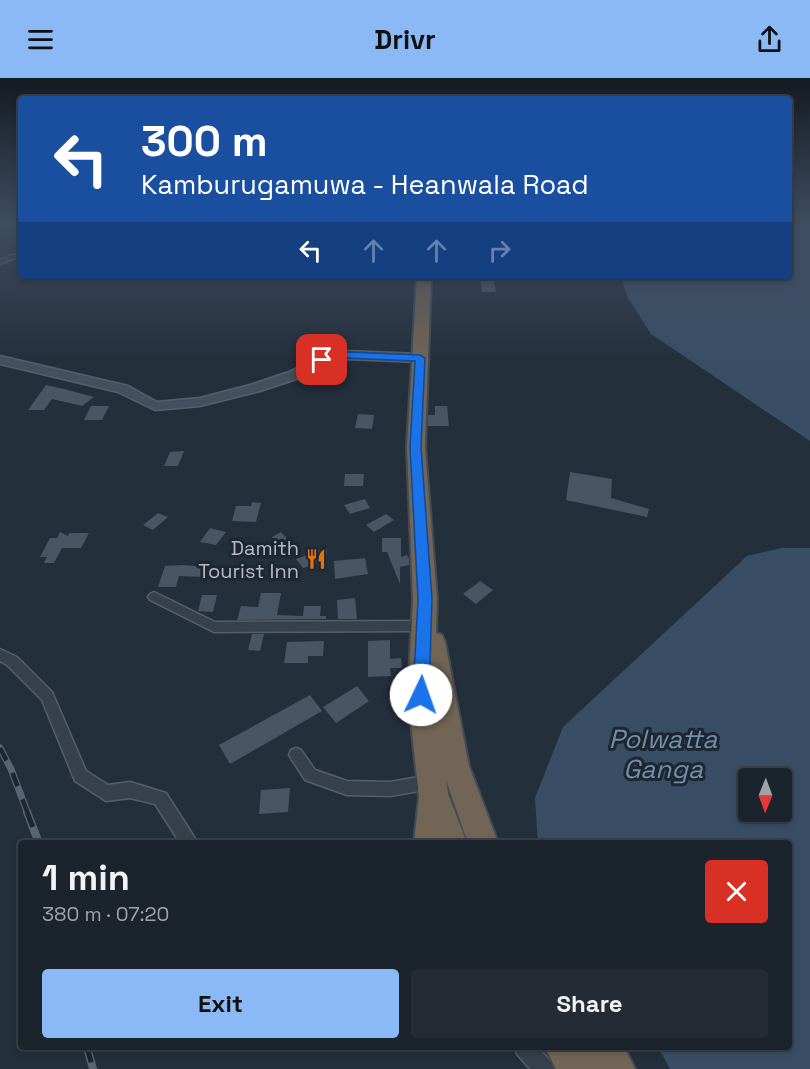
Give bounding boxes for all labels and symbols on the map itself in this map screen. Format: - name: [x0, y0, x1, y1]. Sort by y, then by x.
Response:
- pin: [296, 334, 347, 385]
- place label: Damith Tourist Inn: [198, 535, 299, 584]
- restaurant icon: Damith Tourist Inn: [304, 547, 328, 571]
- position arrow: [389, 663, 453, 727]
- water label: Polwatta Ganga: [609, 722, 718, 786]
- north arrow: [738, 768, 792, 822]

